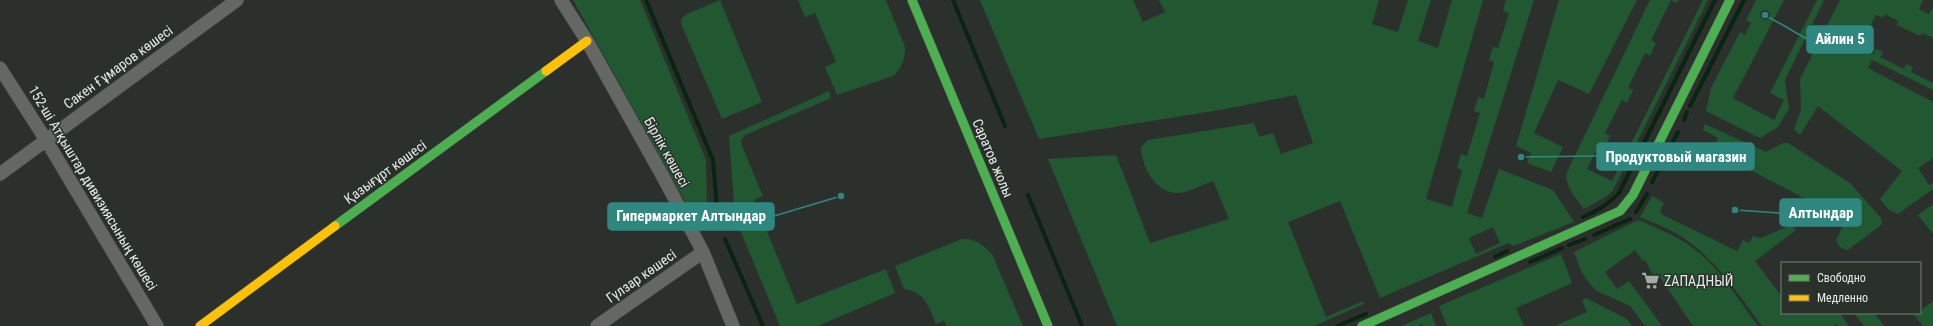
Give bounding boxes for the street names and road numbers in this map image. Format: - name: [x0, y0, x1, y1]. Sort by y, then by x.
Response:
- street label: Сакен Ғұмаров көшесі: [60, 22, 176, 112]
- street label: 152-ші Атқыштар дивизиясының көшесі: [25, 83, 161, 293]
- street label: Бірлік көшесі: [641, 114, 693, 190]
- street label: Саратов жолы: [969, 116, 1017, 200]
- street label: Қазығұрт көшесі: [341, 137, 429, 207]
- street label: Гүлзар көшесі: [603, 246, 679, 306]

